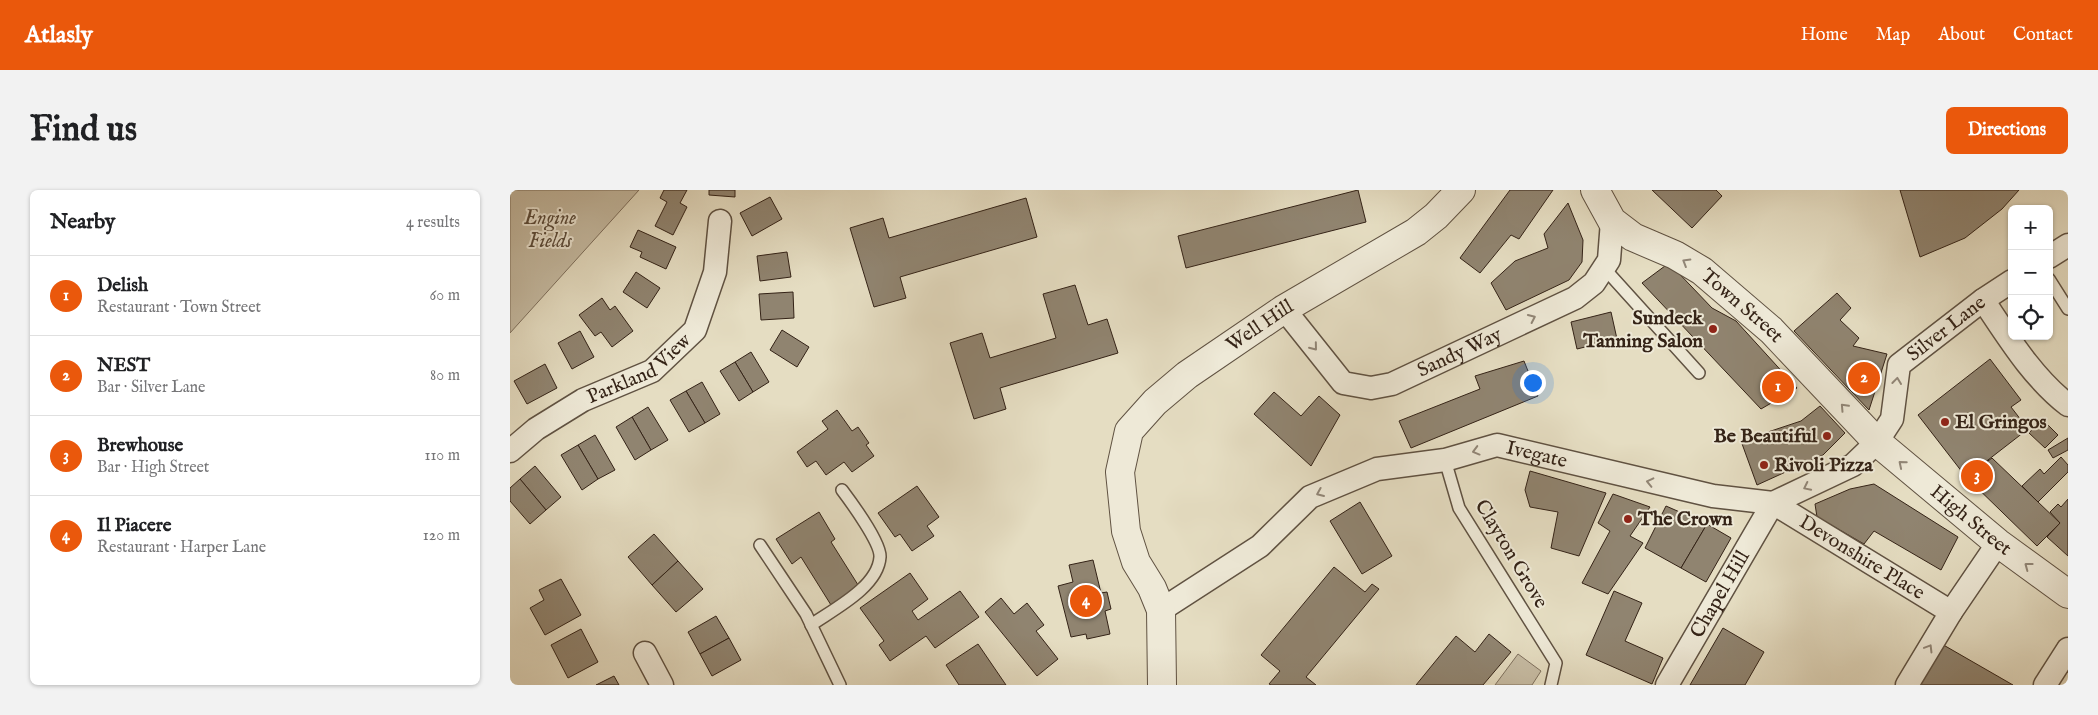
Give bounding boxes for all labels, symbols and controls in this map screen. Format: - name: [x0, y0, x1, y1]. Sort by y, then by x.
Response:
- text: Atlasly: [25, 20, 93, 51]
- text: Home: [1801, 24, 1848, 47]
- text: Map: [1876, 24, 1910, 47]
- text: About: [1938, 24, 1985, 47]
- text: Contact: [2013, 24, 2073, 47]
- button: Directions: [1946, 107, 2068, 154]
- text: Find us: [30, 108, 137, 153]
- map controls: [2008, 205, 2053, 340]
- button: +: [2008, 205, 2053, 250]
- park label: Engine Fields: [523, 206, 576, 254]
- text: Nearby: [50, 209, 115, 236]
- text: 4 results: [406, 213, 460, 233]
- button: −: [2008, 250, 2053, 295]
- one-way arrow: [1683, 258, 1692, 268]
- street label: Town Street: [1696, 263, 1789, 348]
- text: Delish: [97, 274, 148, 298]
- text: 1: [63, 286, 69, 306]
- text: 60 m: [430, 286, 460, 306]
- street label: Silver Lane: [1902, 290, 1991, 367]
- street label: Well Hill: [1221, 294, 1298, 357]
- button: locate: [2008, 295, 2053, 340]
- text: Restaurant · Town Street: [97, 298, 261, 318]
- place label: Sundeck Tanning Salon: [1582, 306, 1704, 354]
- one-way arrow: [1526, 315, 1535, 325]
- street label: Sandy Way: [1413, 322, 1506, 383]
- marker: Sundeck Tanning Salon: [1707, 323, 1719, 335]
- street label: Parkland View: [583, 327, 697, 409]
- one-way arrow: [1309, 341, 1317, 350]
- text: NEST: [97, 354, 150, 378]
- pin: 2: [1848, 359, 1880, 397]
- text: 2: [62, 366, 70, 386]
- text: 80 m: [430, 366, 460, 386]
- pin: 1: [1762, 368, 1794, 406]
- your location: [1520, 370, 1546, 396]
- one-way arrow: [1891, 377, 1902, 385]
- text: Bar · Silver Lane: [97, 378, 205, 398]
- one-way arrow: [1841, 404, 1850, 413]
- place label: El Gringos: [1955, 410, 2047, 435]
- marker: El Gringos: [1939, 416, 1951, 428]
- place label: Be Beautiful: [1713, 424, 1818, 449]
- marker: Be Beautiful: [1821, 430, 1833, 442]
- text: Brewhouse: [97, 434, 183, 458]
- street label: Ivegate: [1504, 435, 1570, 474]
- text: 3: [63, 446, 69, 466]
- text: 110 m: [424, 446, 460, 466]
- one-way arrow: [1472, 446, 1480, 456]
- place label: Rivoli Pizza: [1774, 453, 1873, 478]
- pin: 3: [1961, 457, 1993, 495]
- text: Bar · High Street: [97, 458, 209, 478]
- marker: Rivoli Pizza: [1758, 459, 1770, 471]
- one-way arrow: [1899, 461, 1908, 469]
- one-way arrow: [1646, 477, 1655, 488]
- street label: High Street: [1925, 479, 2016, 561]
- one-way arrow: [1803, 481, 1812, 491]
- one-way arrow: [1316, 487, 1324, 497]
- street label: Clayton Grove: [1469, 495, 1553, 613]
- place label: The Crown: [1637, 507, 1733, 532]
- street label: Devonshire Place: [1795, 510, 1929, 605]
- marker: The Crown: [1622, 513, 1634, 525]
- text: Il Piacere: [97, 514, 171, 538]
- text: 4: [62, 526, 70, 546]
- text: 120 m: [423, 526, 460, 546]
- text: Restaurant · Harper Lane: [97, 538, 266, 558]
- street label: Chapel Hill: [1685, 546, 1755, 642]
- one-way arrow: [2024, 563, 2034, 572]
- pin: 4: [1070, 582, 1102, 620]
- one-way arrow: [1922, 645, 1932, 654]

